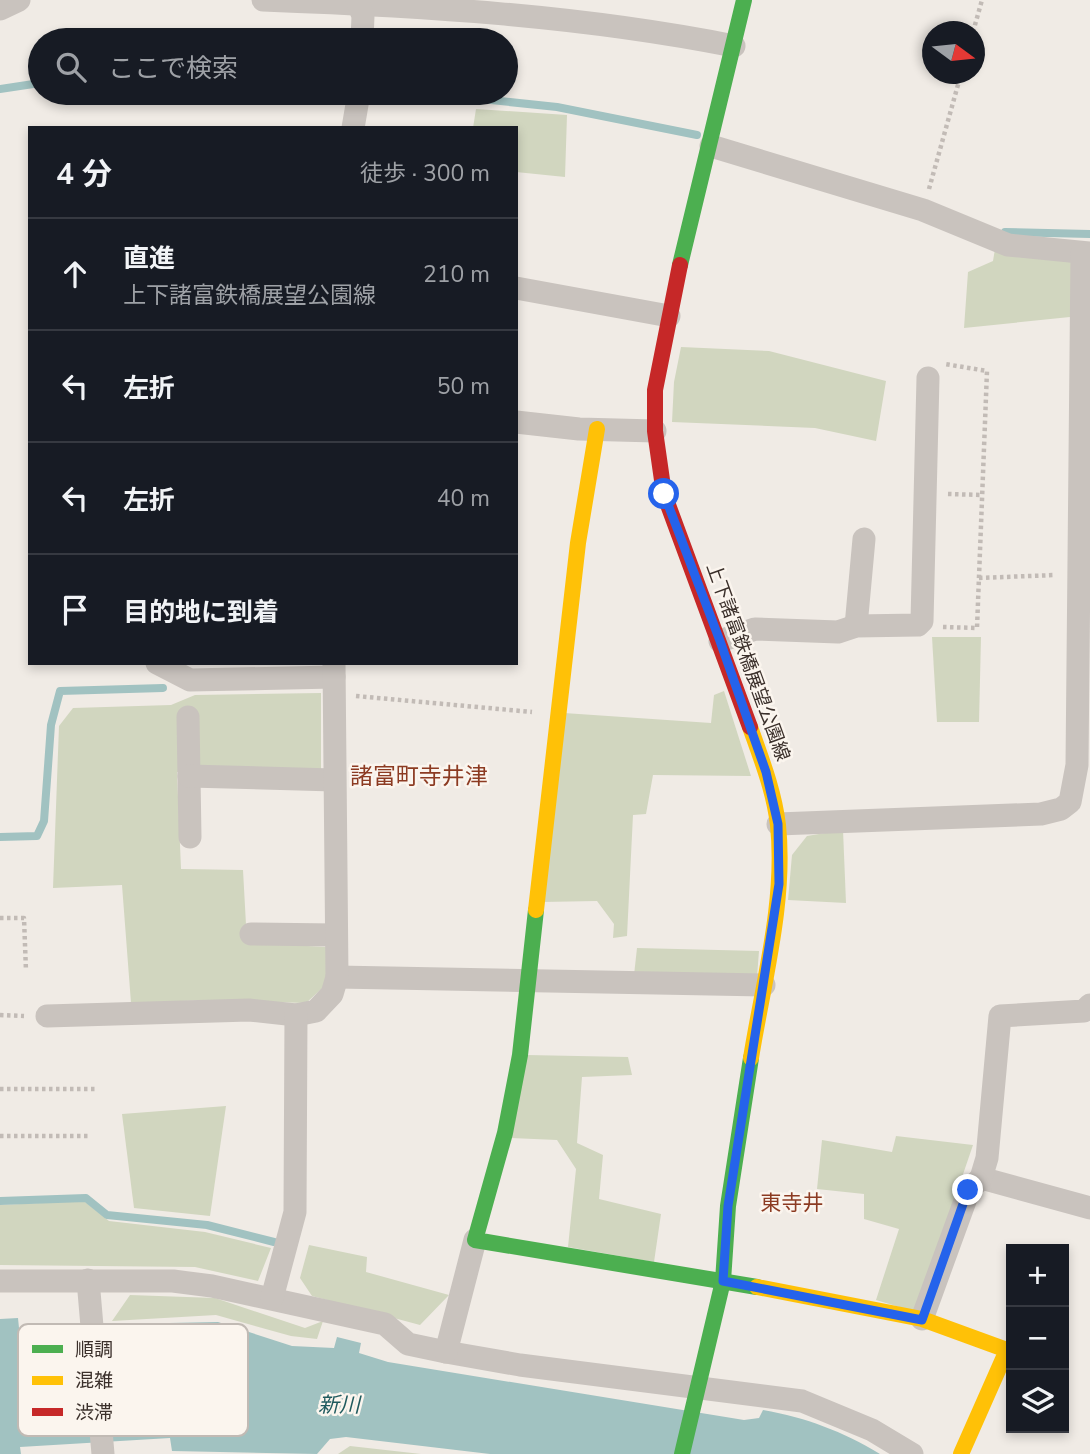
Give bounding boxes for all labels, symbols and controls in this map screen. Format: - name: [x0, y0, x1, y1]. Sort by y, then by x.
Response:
- north arrow: [922, 21, 985, 84]
- search box: [28, 28, 518, 105]
- icon: search: [52, 48, 90, 86]
- text: ここで検索: [108, 51, 238, 86]
- text: 4 分: [56, 154, 112, 195]
- text: 徒歩 · 300 m: [360, 158, 490, 189]
- text: 直進: [123, 241, 175, 276]
- icon: ahead: [56, 255, 94, 293]
- text: 210 m: [423, 259, 490, 290]
- text: 上下諸富鉄橋展望公園線: [123, 280, 376, 311]
- icon: left: [56, 367, 94, 405]
- text: 左折: [123, 371, 175, 406]
- text: 50 m: [437, 371, 490, 402]
- route start: [648, 478, 679, 509]
- icon: left: [56, 479, 94, 517]
- text: 左折: [123, 483, 175, 518]
- text: 40 m: [437, 483, 490, 514]
- street label: 上下諸富鉄橋展望公園線: [700, 559, 796, 765]
- icon: arrive: [56, 591, 94, 629]
- text: 目的地に到着: [123, 595, 279, 630]
- district label: 諸富町寺井津: [350, 761, 488, 792]
- route end: [952, 1174, 983, 1205]
- district label: 東寺井: [761, 1189, 824, 1217]
- map controls: [1006, 1244, 1069, 1433]
- button: +: [1006, 1244, 1069, 1307]
- button: −: [1006, 1307, 1069, 1370]
- legend: [18, 1324, 248, 1436]
- text: 順調: [75, 1337, 113, 1363]
- text: 混雑: [75, 1368, 113, 1394]
- button: layers: [1006, 1370, 1069, 1433]
- water label: 新川: [318, 1391, 362, 1419]
- text: 渋滞: [75, 1400, 113, 1426]

